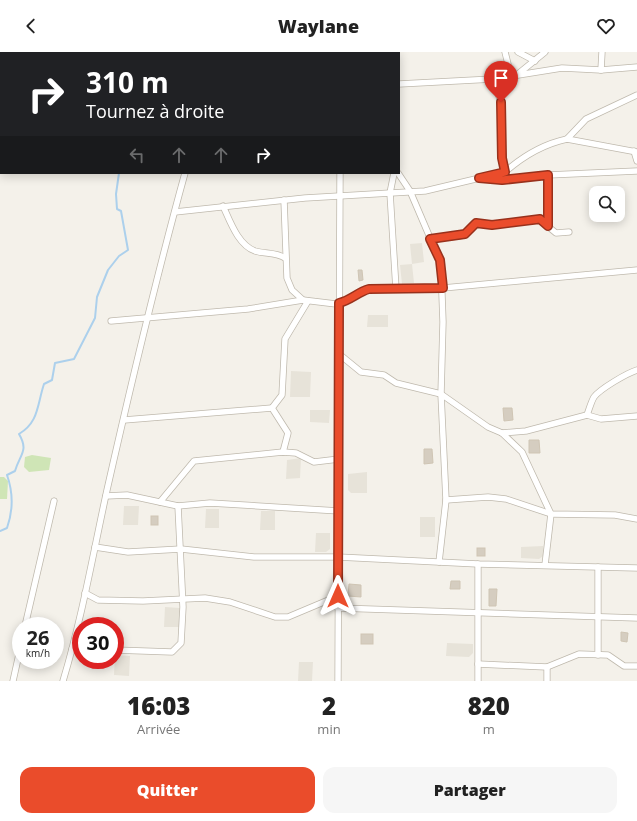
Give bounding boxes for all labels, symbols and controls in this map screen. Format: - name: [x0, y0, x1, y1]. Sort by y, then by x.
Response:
- text: Waylane: [278, 14, 359, 38]
- icon: back: [20, 15, 42, 37]
- icon: heart: [595, 15, 617, 37]
- pin: [484, 61, 518, 102]
- text: 310 m: [86, 63, 169, 101]
- icon: arrive: [490, 67, 512, 89]
- icon: right: [20, 68, 72, 120]
- text: Tournez à droite: [86, 99, 224, 123]
- icon: left: [126, 144, 148, 166]
- icon: ahead: [168, 144, 190, 166]
- icon: ahead: [210, 144, 232, 166]
- icon: right: [252, 144, 274, 166]
- map controls: [589, 186, 625, 222]
- button: search: [589, 186, 625, 222]
- position arrow: [317, 575, 359, 617]
- speed limit sign: 30: [72, 617, 124, 669]
- text: 26: [27, 624, 49, 651]
- text: km/h: [26, 646, 50, 660]
- text: 16:03: [127, 689, 190, 722]
- text: 2: [322, 689, 336, 722]
- text: 820: [468, 689, 510, 722]
- text: Arrivée: [137, 720, 180, 738]
- text: min: [317, 720, 341, 738]
- text: m: [483, 720, 495, 738]
- button: Quitter: [20, 767, 315, 813]
- button: Partager: [323, 767, 617, 813]

